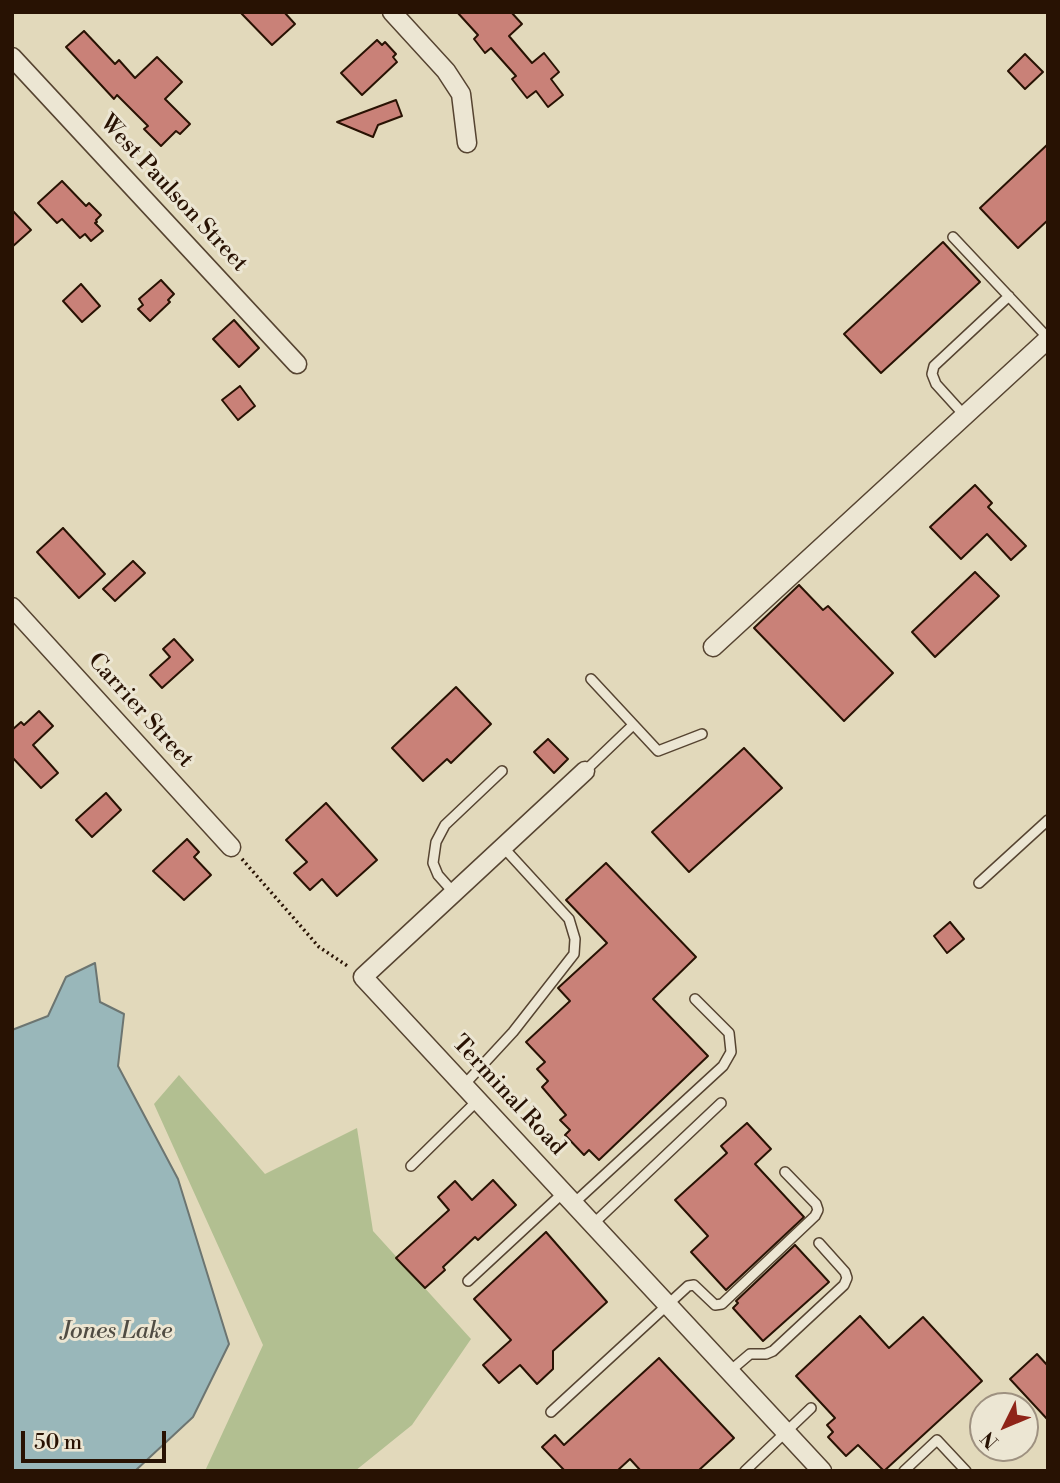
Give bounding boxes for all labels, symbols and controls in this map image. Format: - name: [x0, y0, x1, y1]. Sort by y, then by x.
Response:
- street label: West Paulson Street: [93, 110, 253, 278]
- street label: Carrier Street: [81, 648, 199, 774]
- street label: Terminal Road: [445, 1030, 571, 1162]
- water label: Jones Lake: [61, 1318, 173, 1346]
- north arrow: [969, 1392, 1039, 1462]
- scale bar: [24, 1416, 170, 1460]
- text: N: [976, 1426, 1004, 1454]
- text: 50 m: [34, 1430, 82, 1456]

